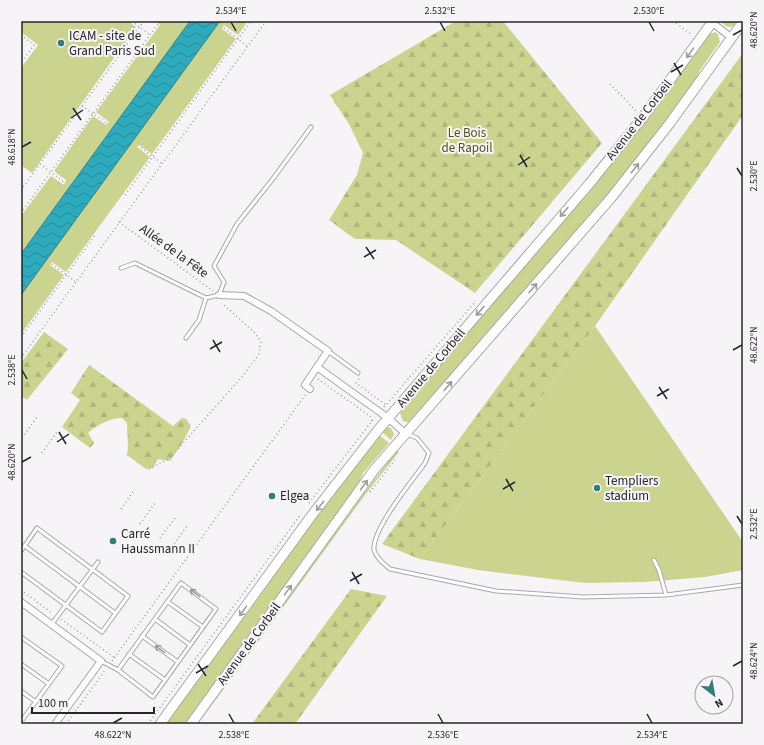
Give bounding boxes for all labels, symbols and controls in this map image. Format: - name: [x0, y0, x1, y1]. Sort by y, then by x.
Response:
- text: 2.534°E: [216, 4, 246, 18]
- text: 2.532°E: [425, 4, 455, 18]
- text: 2.530°E: [634, 4, 664, 18]
- text: 48.620°N: [747, 11, 761, 49]
- place label: ICAM - site de Grand Paris Sud: [69, 27, 155, 60]
- marker: ICAM - site de Grand Paris Sud: [56, 38, 66, 48]
- one-way arrow: [686, 47, 694, 58]
- street label: Avenue de Corbeil: [602, 76, 676, 164]
- park label: Le Bois de Rapoil: [442, 124, 492, 157]
- text: 48.618°N: [5, 128, 19, 166]
- text: 2.530°E: [747, 161, 761, 191]
- one-way arrow: [631, 162, 640, 173]
- one-way arrow: [560, 207, 569, 218]
- street label: Allée de la Fête: [136, 220, 212, 282]
- one-way arrow: [528, 283, 537, 293]
- one-way arrow: [475, 306, 484, 316]
- street label: Avenue de Corbeil: [393, 325, 469, 411]
- text: 48.622°N: [747, 326, 761, 364]
- text: 2.538°E: [5, 355, 19, 385]
- one-way arrow: [443, 381, 452, 391]
- text: 48.620°N: [5, 443, 19, 481]
- place label: Templiers stadium: [605, 472, 659, 505]
- one-way arrow: [360, 480, 368, 491]
- marker: Templiers stadium: [592, 483, 602, 493]
- place label: Elgea: [280, 487, 309, 505]
- marker: Elgea: [267, 491, 277, 501]
- one-way arrow: [315, 500, 324, 511]
- text: 2.532°E: [747, 509, 761, 539]
- place label: Carré Haussmann II: [121, 525, 195, 558]
- marker: Carré Haussmann II: [108, 536, 118, 546]
- one-way arrow: [284, 585, 292, 596]
- one-way arrow: [190, 589, 201, 597]
- street label: Avenue de Corbeil: [213, 599, 285, 689]
- one-way arrow: [239, 605, 247, 616]
- text: 48.624°N: [747, 642, 761, 680]
- one-way arrow: [155, 645, 166, 653]
- north arrow: [694, 675, 734, 715]
- scale bar: [32, 689, 154, 715]
- text: 100 m: [38, 695, 68, 712]
- text: N: [712, 695, 726, 711]
- text: 48.622°N: [94, 728, 132, 742]
- text: 2.538°E: [219, 728, 249, 742]
- text: 2.536°E: [428, 728, 458, 742]
- text: 2.534°E: [637, 728, 667, 742]

